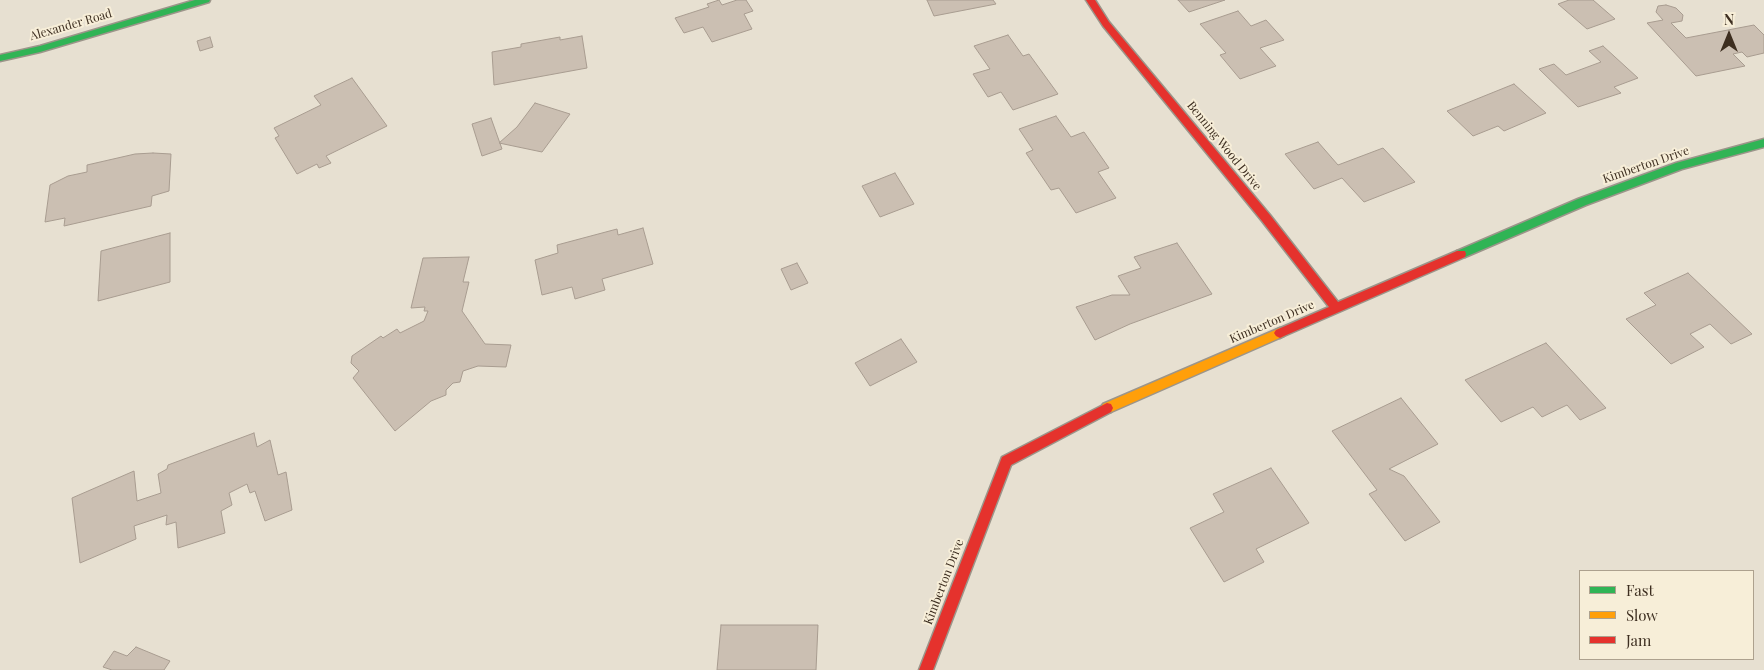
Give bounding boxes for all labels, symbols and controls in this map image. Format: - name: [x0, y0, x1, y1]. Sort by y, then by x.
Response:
- street label: Alexander Road: [28, 6, 114, 44]
- north arrow: [1704, 10, 1754, 60]
- text: N: [1724, 10, 1734, 29]
- street label: Benning Wood Drive: [1184, 99, 1264, 193]
- street label: Kimberton Drive: [1601, 143, 1691, 187]
- street label: Kimberton Drive: [1228, 298, 1316, 346]
- street label: Kimberton Drive: [921, 537, 967, 627]
- legend: [1579, 570, 1754, 660]
- text: Fast: [1626, 580, 1654, 600]
- text: Slow: [1626, 605, 1658, 625]
- text: Jam: [1626, 630, 1651, 650]

